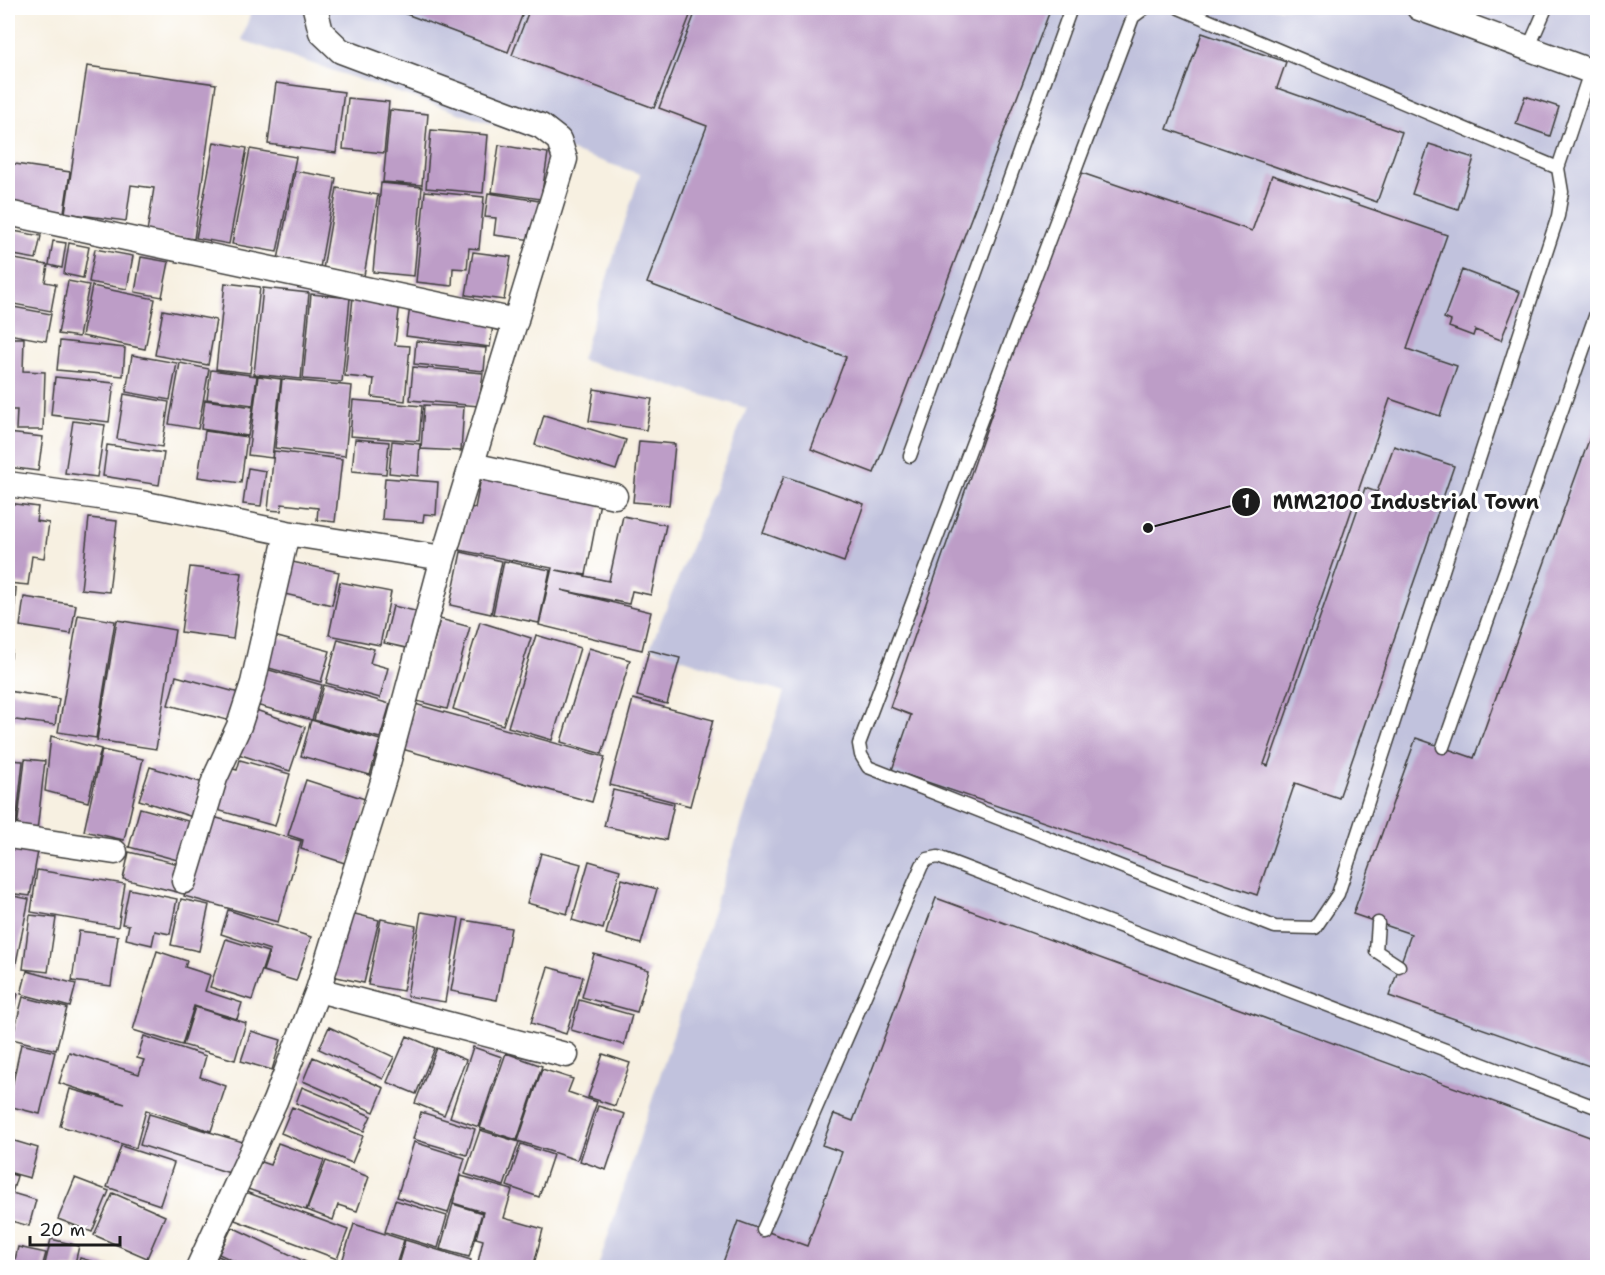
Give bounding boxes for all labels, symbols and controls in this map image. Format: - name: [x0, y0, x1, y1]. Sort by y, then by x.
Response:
- callout: MM2100 Industrial Town: [1231, 483, 1551, 521]
- text: MM2100 Industrial Town: [1273, 489, 1539, 515]
- text: 1: [1242, 490, 1250, 514]
- scale bar: [30, 1209, 120, 1247]
- text: 20 m: [39, 1218, 85, 1242]

